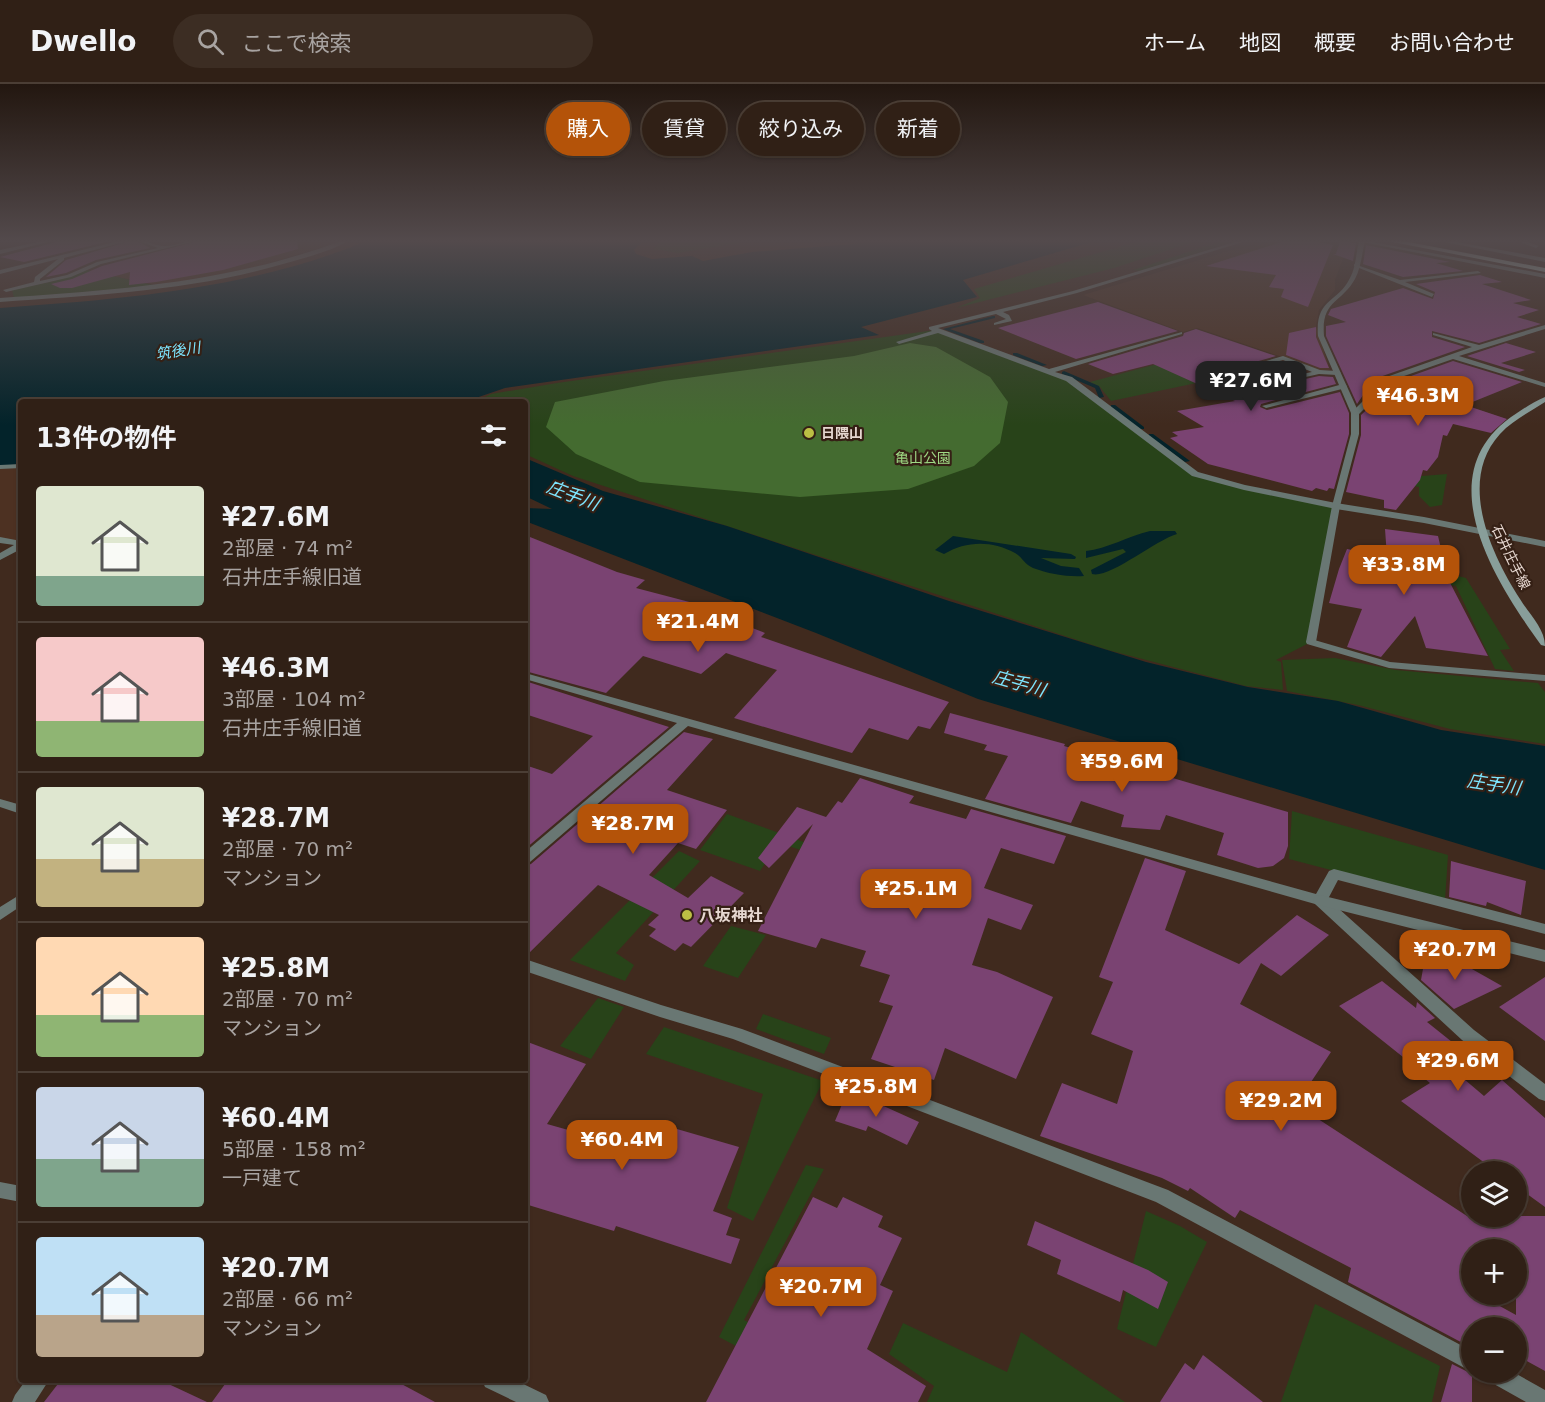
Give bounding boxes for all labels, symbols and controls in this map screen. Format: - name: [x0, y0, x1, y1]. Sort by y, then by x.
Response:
- search box: [173, 14, 593, 68]
- text: Dwello: [30, 25, 137, 58]
- icon: search: [194, 25, 227, 58]
- text: ここで検索: [242, 31, 352, 56]
- text: ホーム: [1144, 31, 1206, 55]
- text: 地図: [1239, 31, 1281, 55]
- text: 概要: [1314, 31, 1356, 55]
- text: お問い合わせ: [1389, 31, 1515, 55]
- chip: 購入: [546, 102, 630, 156]
- chip: 賃貸: [642, 102, 726, 156]
- chip: 絞り込み: [738, 102, 864, 156]
- chip: 新着: [876, 102, 960, 156]
- water label: 筑後川: [154, 338, 204, 363]
- pin: ¥27.6M: [1202, 361, 1300, 412]
- text: ¥27.6M: [1209, 368, 1293, 392]
- pin: ¥46.3M: [1369, 376, 1467, 427]
- text: ¥46.3M: [1376, 383, 1460, 407]
- icon: filters: [477, 419, 510, 452]
- text: 13件の物件: [36, 423, 176, 453]
- place label: 日隈山: [821, 425, 863, 441]
- marker: 日隈山: [802, 426, 816, 440]
- park label: 亀山公園: [895, 450, 951, 466]
- water label: 庄手川: [544, 476, 604, 515]
- text: ¥27.6M: [222, 502, 330, 532]
- icon: home: [84, 510, 156, 582]
- street label: 石井庄手線: [1488, 522, 1534, 592]
- text: 2部屋 · 74 m²: [222, 536, 353, 560]
- pin: ¥33.8M: [1355, 545, 1453, 596]
- text: ¥33.8M: [1362, 552, 1446, 576]
- text: 石井庄手線旧道: [222, 565, 362, 589]
- pin: ¥21.4M: [649, 602, 747, 653]
- text: ¥21.4M: [656, 609, 740, 633]
- text: ¥46.3M: [222, 653, 330, 683]
- icon: home: [84, 661, 156, 733]
- water label: 庄手川: [990, 665, 1050, 701]
- text: 3部屋 · 104 m²: [222, 687, 366, 711]
- text: 石井庄手線旧道: [222, 716, 362, 740]
- pin: ¥59.6M: [1073, 742, 1171, 793]
- text: ¥59.6M: [1080, 749, 1164, 773]
- water label: 庄手川: [1466, 769, 1524, 799]
- text: ¥28.7M: [222, 803, 330, 833]
- pin: ¥28.7M: [584, 804, 682, 855]
- icon: home: [84, 811, 156, 883]
- text: ¥28.7M: [591, 811, 675, 835]
- text: 2部屋 · 70 m²: [222, 837, 353, 861]
- text: マンション: [222, 866, 322, 890]
- pin: ¥25.1M: [867, 869, 965, 920]
- text: ¥25.1M: [874, 876, 958, 900]
- place label: 八坂神社: [699, 906, 763, 925]
- marker: 八坂神社: [680, 908, 694, 922]
- pin: ¥20.7M: [1406, 930, 1504, 981]
- text: ¥20.7M: [1413, 937, 1497, 961]
- text: ¥25.8M: [222, 953, 330, 983]
- icon: home: [84, 961, 156, 1033]
- text: 2部屋 · 70 m²: [222, 987, 353, 1011]
- text: マンション: [222, 1016, 322, 1040]
- pin: ¥29.6M: [1409, 1041, 1507, 1092]
- text: ¥29.6M: [1416, 1048, 1500, 1072]
- pin: ¥25.8M: [827, 1067, 925, 1118]
- text: ¥25.8M: [834, 1074, 918, 1098]
- pin: ¥29.2M: [1232, 1081, 1330, 1132]
- text: ¥29.2M: [1239, 1088, 1323, 1112]
- text: ¥60.4M: [222, 1103, 330, 1133]
- icon: home: [84, 1111, 156, 1183]
- pin: ¥60.4M: [573, 1120, 671, 1171]
- text: ¥60.4M: [580, 1127, 664, 1151]
- text: 5部屋 · 158 m²: [222, 1137, 366, 1161]
- map controls: [1461, 1161, 1527, 1383]
- button: layers: [1461, 1161, 1527, 1227]
- text: 一戸建て: [222, 1166, 302, 1190]
- button: +: [1461, 1239, 1527, 1305]
- text: ¥20.7M: [222, 1253, 330, 1283]
- icon: home: [84, 1261, 156, 1333]
- pin: ¥20.7M: [772, 1267, 870, 1318]
- text: ¥20.7M: [779, 1274, 863, 1298]
- text: 2部屋 · 66 m²: [222, 1287, 353, 1311]
- text: マンション: [222, 1316, 322, 1340]
- button: −: [1461, 1317, 1527, 1383]

